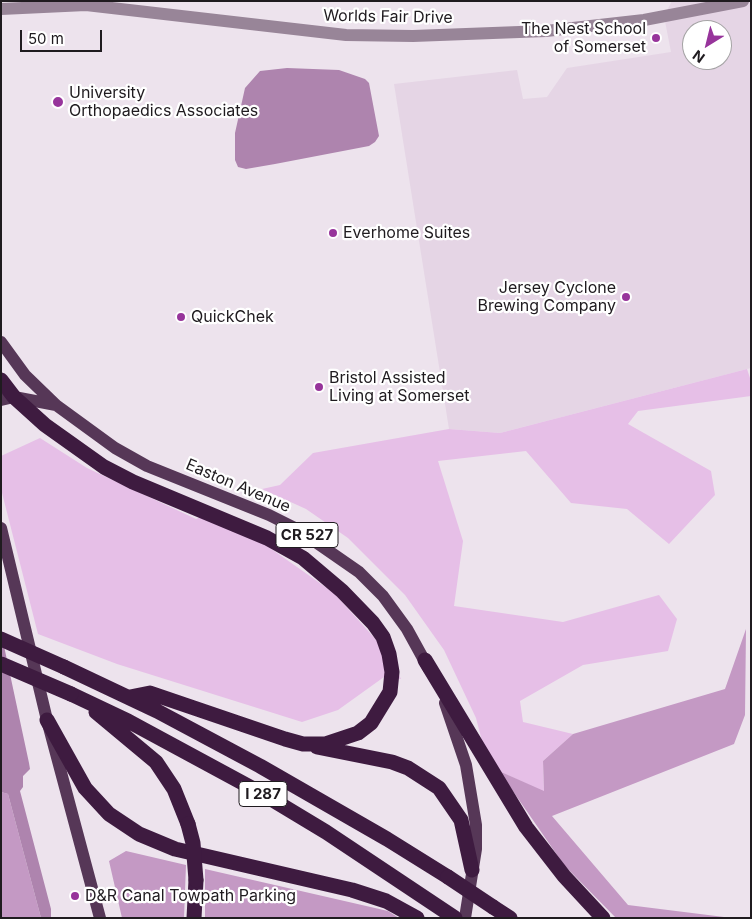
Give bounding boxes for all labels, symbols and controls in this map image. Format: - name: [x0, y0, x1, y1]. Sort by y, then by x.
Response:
- street label: Worlds Fair Drive: [323, 6, 453, 28]
- place label: The Nest School of Somerset: [521, 19, 646, 57]
- scale bar: [22, 20, 105, 52]
- north arrow: [682, 20, 732, 70]
- text: 50 m: [28, 29, 64, 48]
- marker: The Nest School of Somerset: [650, 32, 662, 44]
- text: N: [689, 47, 708, 67]
- place label: University Orthopaedics Associates: [69, 83, 258, 121]
- marker: University Orthopaedics Associates: [51, 95, 65, 109]
- place label: Everhome Suites: [343, 223, 470, 243]
- marker: Everhome Suites: [327, 227, 339, 239]
- place label: Jersey Cyclone Brewing Company: [478, 278, 616, 316]
- marker: Jersey Cyclone Brewing Company: [620, 291, 632, 303]
- place label: QuickChek: [191, 307, 274, 327]
- marker: QuickChek: [175, 311, 187, 323]
- place label: Bristol Assisted Living at Somerset: [329, 368, 470, 406]
- marker: Bristol Assisted Living at Somerset: [313, 381, 325, 393]
- street label: Easton Avenue: [183, 455, 293, 517]
- road number: CR 527: [276, 522, 338, 548]
- road number: I 287: [239, 782, 287, 806]
- place label: D&R Canal Towpath Parking: [85, 886, 296, 906]
- marker: D&R Canal Towpath Parking: [69, 890, 81, 902]

